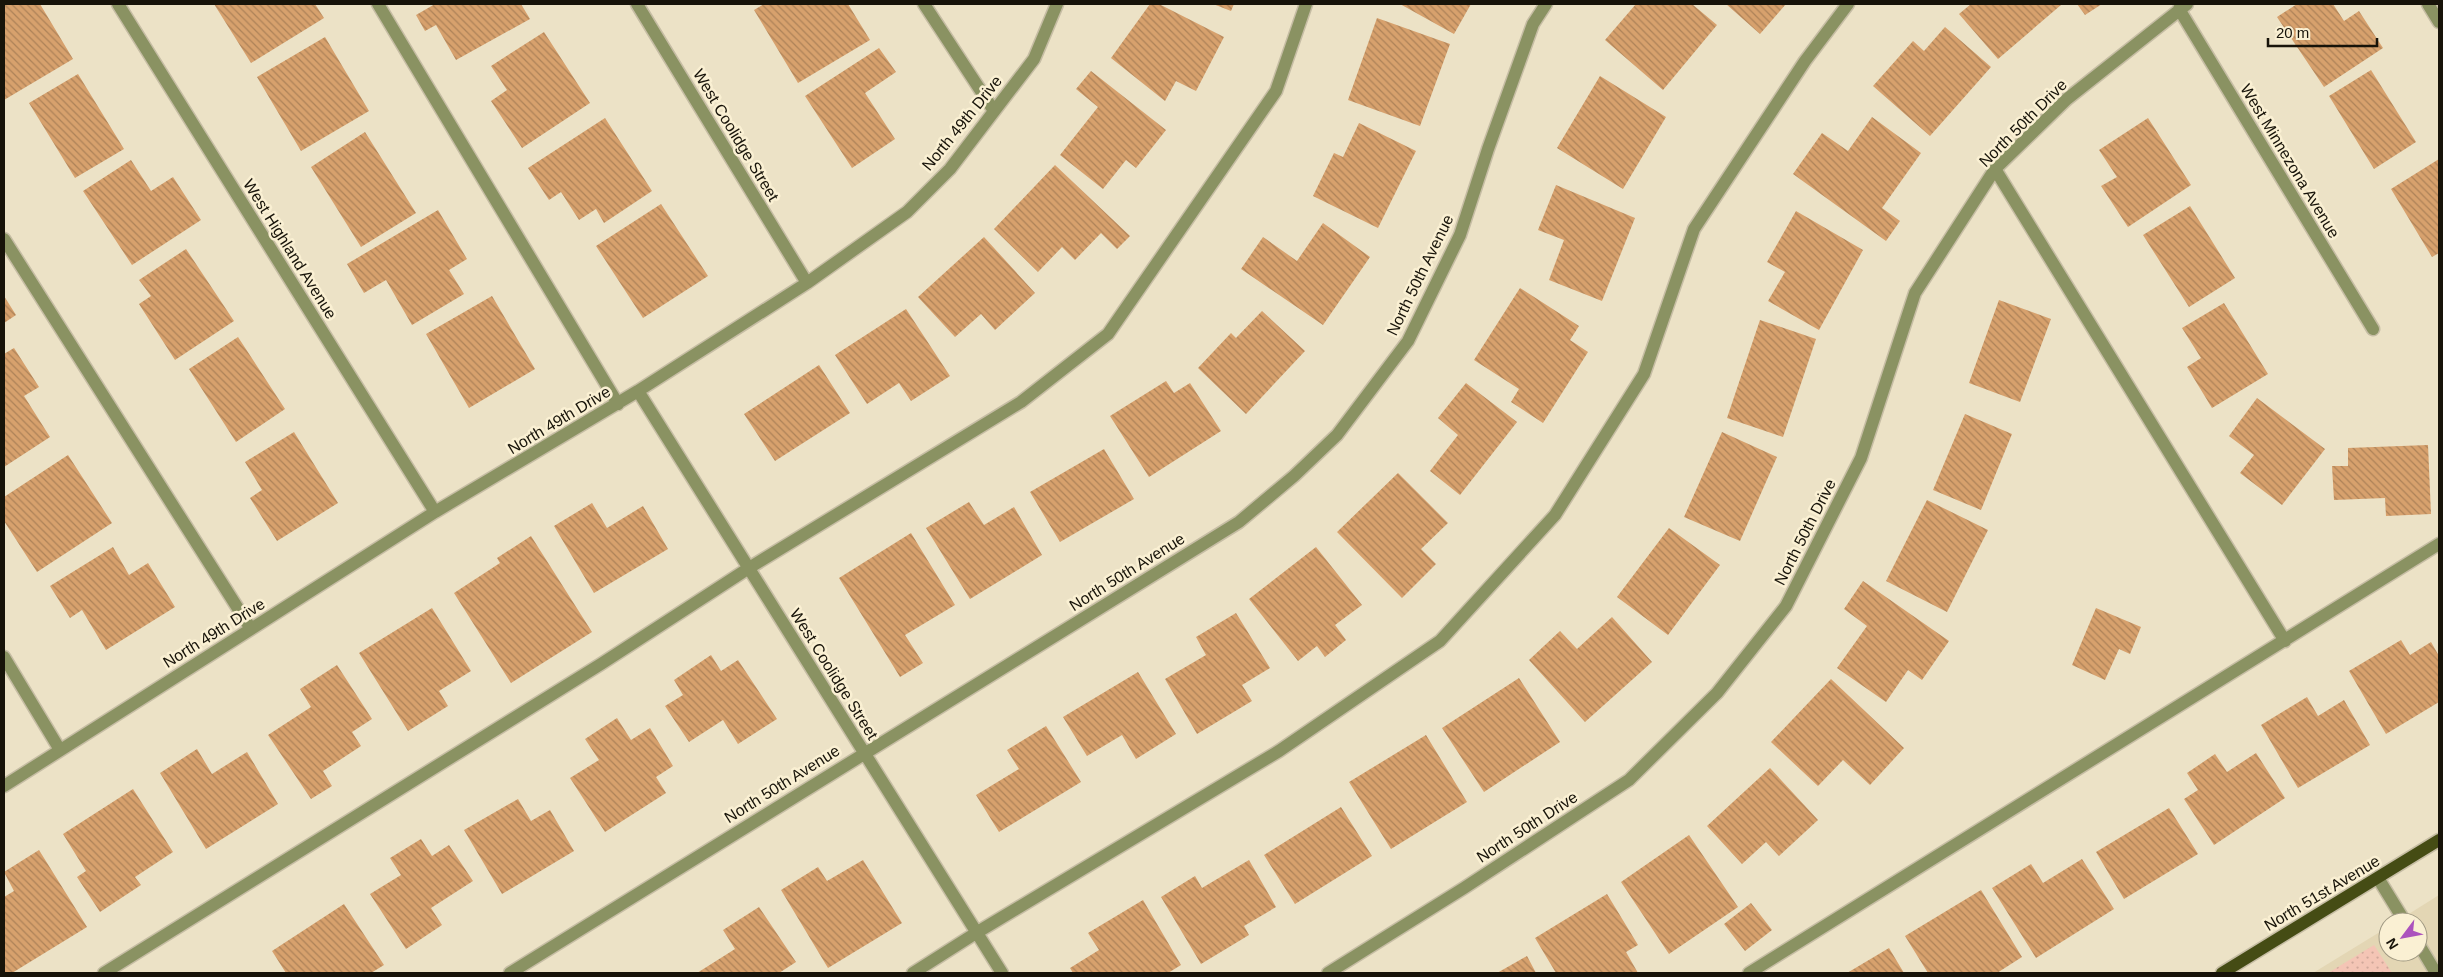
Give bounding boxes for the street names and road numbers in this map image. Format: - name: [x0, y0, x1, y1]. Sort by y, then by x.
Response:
- street label: West Coolidge Street: [690, 66, 782, 205]
- street label: North 49th Drive: [919, 72, 1005, 174]
- street label: North 50th Drive: [1976, 76, 2070, 170]
- street label: West Minnezona Avenue: [2237, 81, 2343, 241]
- street label: West Highland Avenue: [240, 176, 340, 322]
- street label: North 50th Avenue: [1383, 212, 1457, 338]
- street label: North 49th Drive: [505, 383, 613, 457]
- street label: North 50th Drive: [1771, 476, 1839, 588]
- street label: North 50th Avenue: [1066, 530, 1188, 614]
- street label: North 49th Drive: [160, 595, 268, 671]
- street label: West Coolidge Street: [787, 606, 881, 743]
- street label: North 50th Avenue: [721, 742, 843, 826]
- street label: North 50th Drive: [1474, 788, 1581, 866]
- street label: North 51st Avenue: [2261, 852, 2383, 934]

